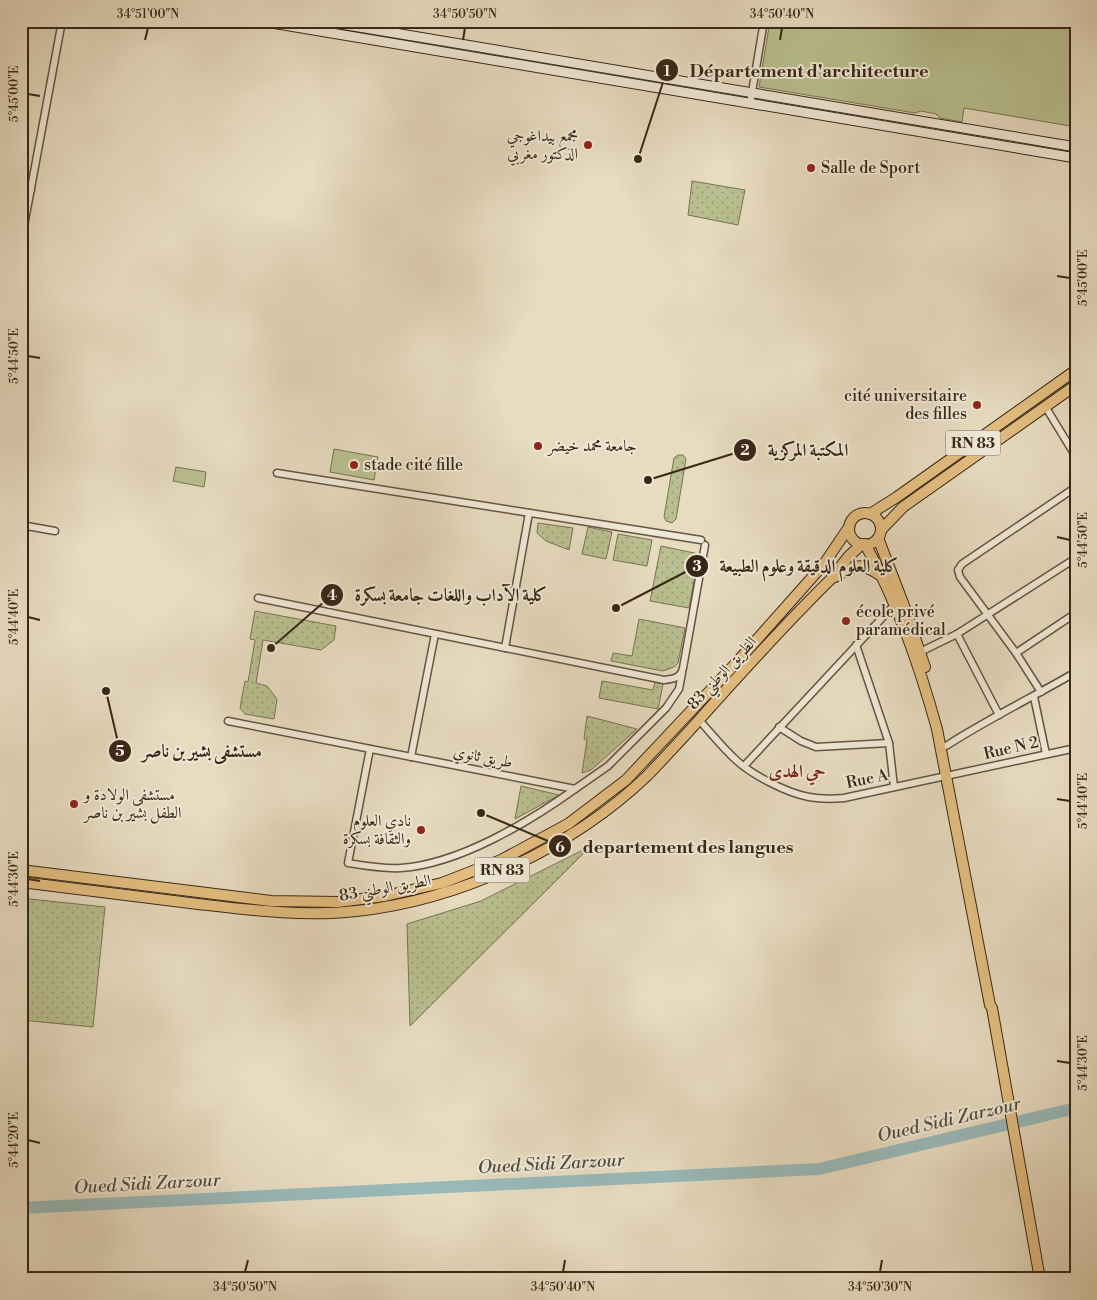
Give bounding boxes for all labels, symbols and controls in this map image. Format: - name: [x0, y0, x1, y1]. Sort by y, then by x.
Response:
- text: 34°51'00"N: [117, 7, 179, 22]
- text: 34°50'50"N: [433, 7, 497, 22]
- text: 34°50'40"N: [750, 7, 814, 22]
- callout: Département d'architecture: [654, 54, 938, 87]
- text: Département d'architecture: [689, 60, 929, 83]
- text: 1: [663, 62, 671, 81]
- text: 5°45'00"E: [7, 66, 22, 122]
- place label: مجمع بيداغوجي الدكتور مغربي: [507, 126, 578, 166]
- marker: مجمع بيداغوجي الدكتور مغربي: [582, 139, 594, 151]
- place label: Salle de Sport: [821, 158, 920, 178]
- marker: Salle de Sport: [805, 162, 817, 174]
- text: 5°45'00"E: [1076, 250, 1091, 306]
- text: 5°44'50"E: [7, 328, 22, 384]
- place label: cité universitaire des filles: [844, 386, 967, 424]
- marker: cité universitaire des filles: [971, 399, 983, 411]
- road number: RN 83: [946, 430, 1000, 456]
- callout: المكتبة المركزية: [732, 434, 858, 467]
- place label: جامعة محمد خيضر: [546, 436, 637, 456]
- text: المكتبة المركزية: [768, 439, 848, 462]
- marker: جامعة محمد خيضر: [532, 440, 544, 452]
- text: 2: [740, 441, 750, 460]
- place label: stade cité fille: [364, 455, 463, 475]
- marker: stade cité fille: [348, 459, 360, 471]
- text: 5°44'50"E: [1076, 512, 1091, 568]
- callout: كلية العلوم الدقيقة وعلوم الطبيعة: [684, 549, 908, 582]
- text: كلية العلوم الدقيقة وعلوم الطبيعة: [719, 555, 899, 582]
- text: 3: [692, 557, 702, 576]
- callout: كلية الآداب واللغات جامعة بسكرة: [319, 578, 557, 611]
- text: كلية الآداب واللغات جامعة بسكرة: [355, 583, 547, 607]
- text: 4: [327, 586, 337, 605]
- text: 5°44'40"E: [7, 589, 22, 645]
- place label: école privé paramédical: [856, 602, 946, 640]
- marker: école privé paramédical: [840, 615, 852, 627]
- street label: الطريق الوطني 83: [683, 632, 765, 717]
- street label: Rue N 2: [982, 732, 1040, 764]
- callout: مستشفى بشير بن ناصر: [107, 735, 272, 768]
- text: مستشفى بشير بن ناصر: [140, 740, 262, 765]
- street label: طريق ثانوي: [451, 741, 514, 775]
- text: 5: [115, 742, 125, 761]
- district label: حي الهدى: [768, 760, 826, 786]
- street label: Rue A: [844, 765, 891, 793]
- text: 5°44'40"E: [1076, 773, 1091, 829]
- place label: مستشفى الولادة و الطفل بشير بن ناصر: [82, 785, 182, 824]
- marker: مستشفى الولادة و الطفل بشير بن ناصر: [68, 798, 80, 810]
- place label: نادي العلوم والثقافة بسكرة: [343, 811, 411, 849]
- marker: نادي العلوم والثقافة بسكرة: [415, 824, 427, 836]
- callout: departement des langues: [548, 830, 804, 863]
- text: departement des langues: [582, 836, 794, 859]
- text: 6: [555, 838, 565, 857]
- text: 5°44'30"E: [7, 851, 22, 907]
- road number: RN 83: [474, 858, 530, 882]
- street label: الطريق الوطني 83: [337, 870, 433, 911]
- text: 5°44'30"E: [1076, 1035, 1091, 1091]
- water label: Oued Sidi Zarzour: [875, 1092, 1023, 1148]
- text: 5°44'20"E: [7, 1112, 22, 1168]
- water label: Oued Sidi Zarzour: [477, 1149, 625, 1179]
- water label: Oued Sidi Zarzour: [73, 1169, 221, 1199]
- text: 34°50'50"N: [213, 1280, 277, 1295]
- text: 34°50'40"N: [531, 1280, 595, 1295]
- text: 34°50'30"N: [848, 1280, 912, 1295]

